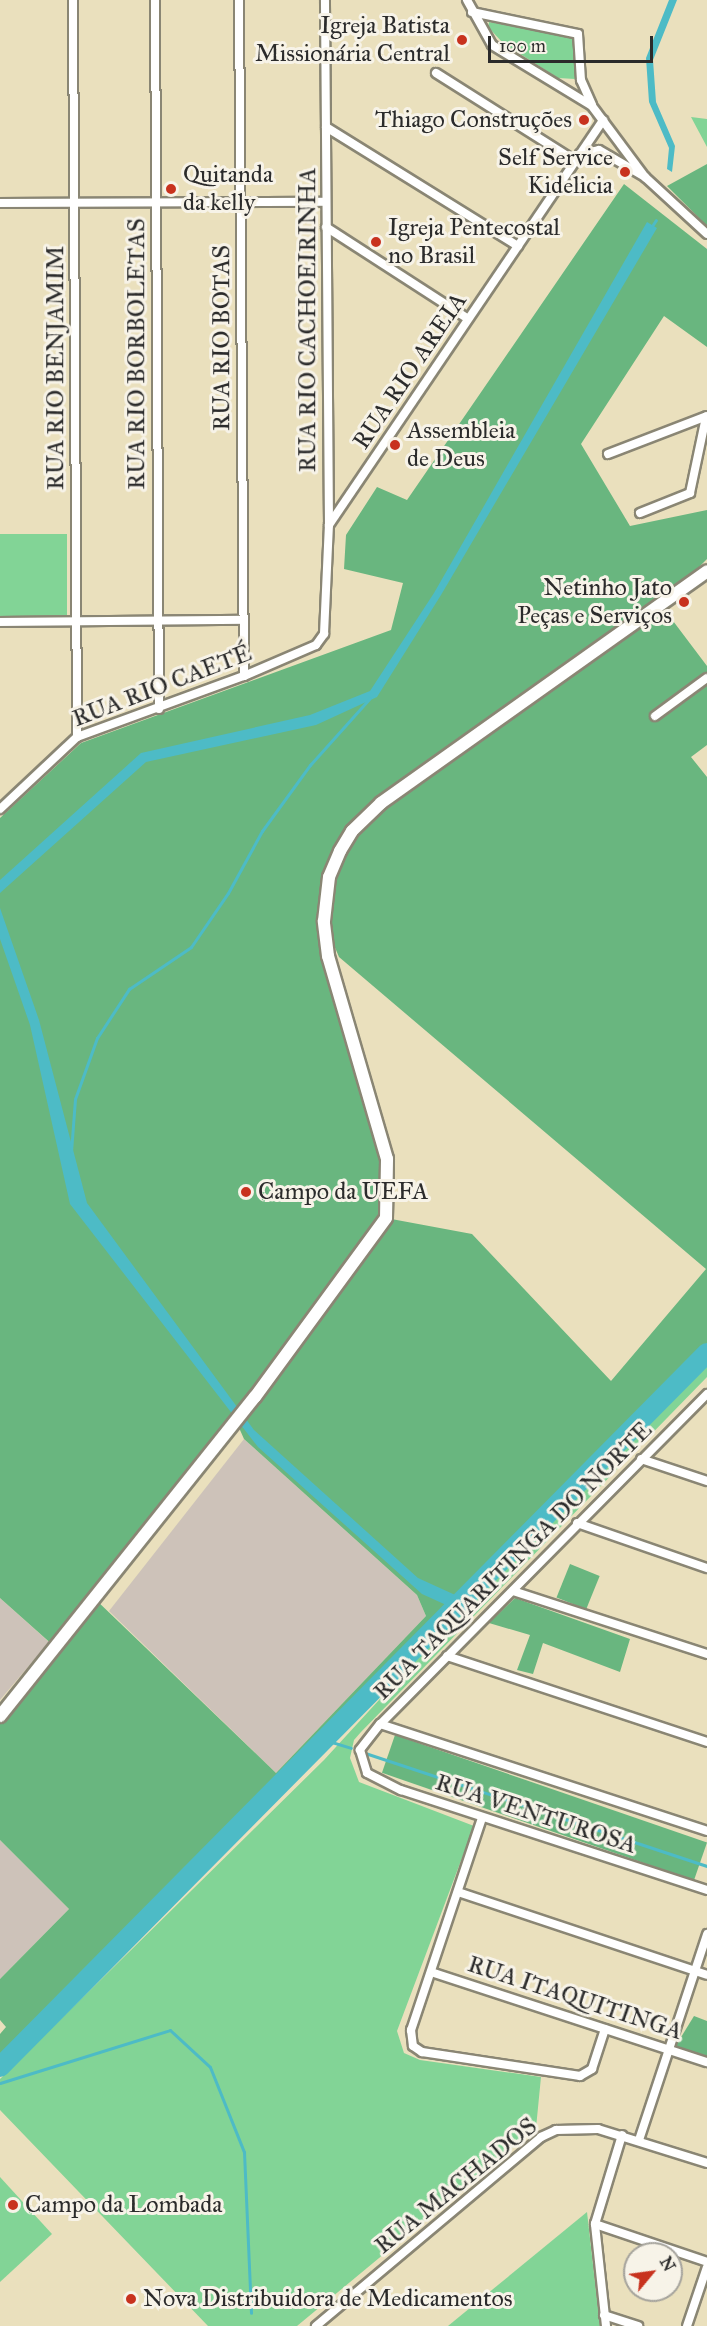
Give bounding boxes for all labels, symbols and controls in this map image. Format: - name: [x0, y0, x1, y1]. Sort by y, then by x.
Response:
- place label: Igreja Batista Missionária Central: [255, 12, 450, 68]
- scale bar: [491, 24, 656, 62]
- marker: Igreja Batista Missionária Central: [455, 33, 469, 47]
- text: 100 m: [499, 35, 546, 57]
- place label: Thiago Construções: [375, 106, 572, 134]
- marker: Thiago Construções: [577, 113, 591, 127]
- place label: Self Service Kidelicia: [498, 144, 613, 200]
- place label: Quitanda da kelly: [183, 161, 273, 217]
- marker: Self Service Kidelicia: [618, 165, 632, 179]
- street label: RUA RIO CACHOEIRINHA: [294, 168, 322, 472]
- marker: Quitanda da kelly: [164, 182, 178, 196]
- place label: Igreja Pentecostal no Brasil: [388, 214, 560, 270]
- street label: RUA RIO BORBOLETAS: [123, 218, 151, 490]
- marker: Igreja Pentecostal no Brasil: [369, 235, 383, 249]
- street label: RUA RIO BOTAS: [208, 245, 236, 431]
- street label: RUA RIO BENJAMIM: [42, 246, 70, 490]
- street label: RUA RIO AREIA: [347, 287, 473, 455]
- place label: Assembleia de Deus: [407, 417, 515, 473]
- marker: Assembleia de Deus: [388, 438, 402, 452]
- place label: Netinho Jato Peças e Serviços: [517, 574, 672, 630]
- marker: Netinho Jato Peças e Serviços: [677, 595, 691, 609]
- street label: RUA RIO CAETÉ: [69, 639, 255, 733]
- place label: Campo da UEFA: [258, 1178, 428, 1206]
- marker: Campo da UEFA: [239, 1185, 253, 1199]
- street label: RUA TAQUARITINGA DO NORTE: [368, 1416, 658, 1706]
- street label: RUA VENTUROSA: [432, 1768, 640, 1860]
- street label: RUA ITAQUITINGA: [464, 1950, 686, 2046]
- street label: RUA MACHADOS: [369, 2112, 543, 2260]
- place label: Campo da Lombada: [25, 2191, 222, 2219]
- marker: Campo da Lombada: [6, 2198, 20, 2212]
- north arrow: [623, 2242, 683, 2302]
- text: N: [656, 2253, 679, 2275]
- place label: Nova Distribuidora de Medicamentos: [143, 2285, 512, 2313]
- marker: Nova Distribuidora de Medicamentos: [124, 2292, 138, 2306]

